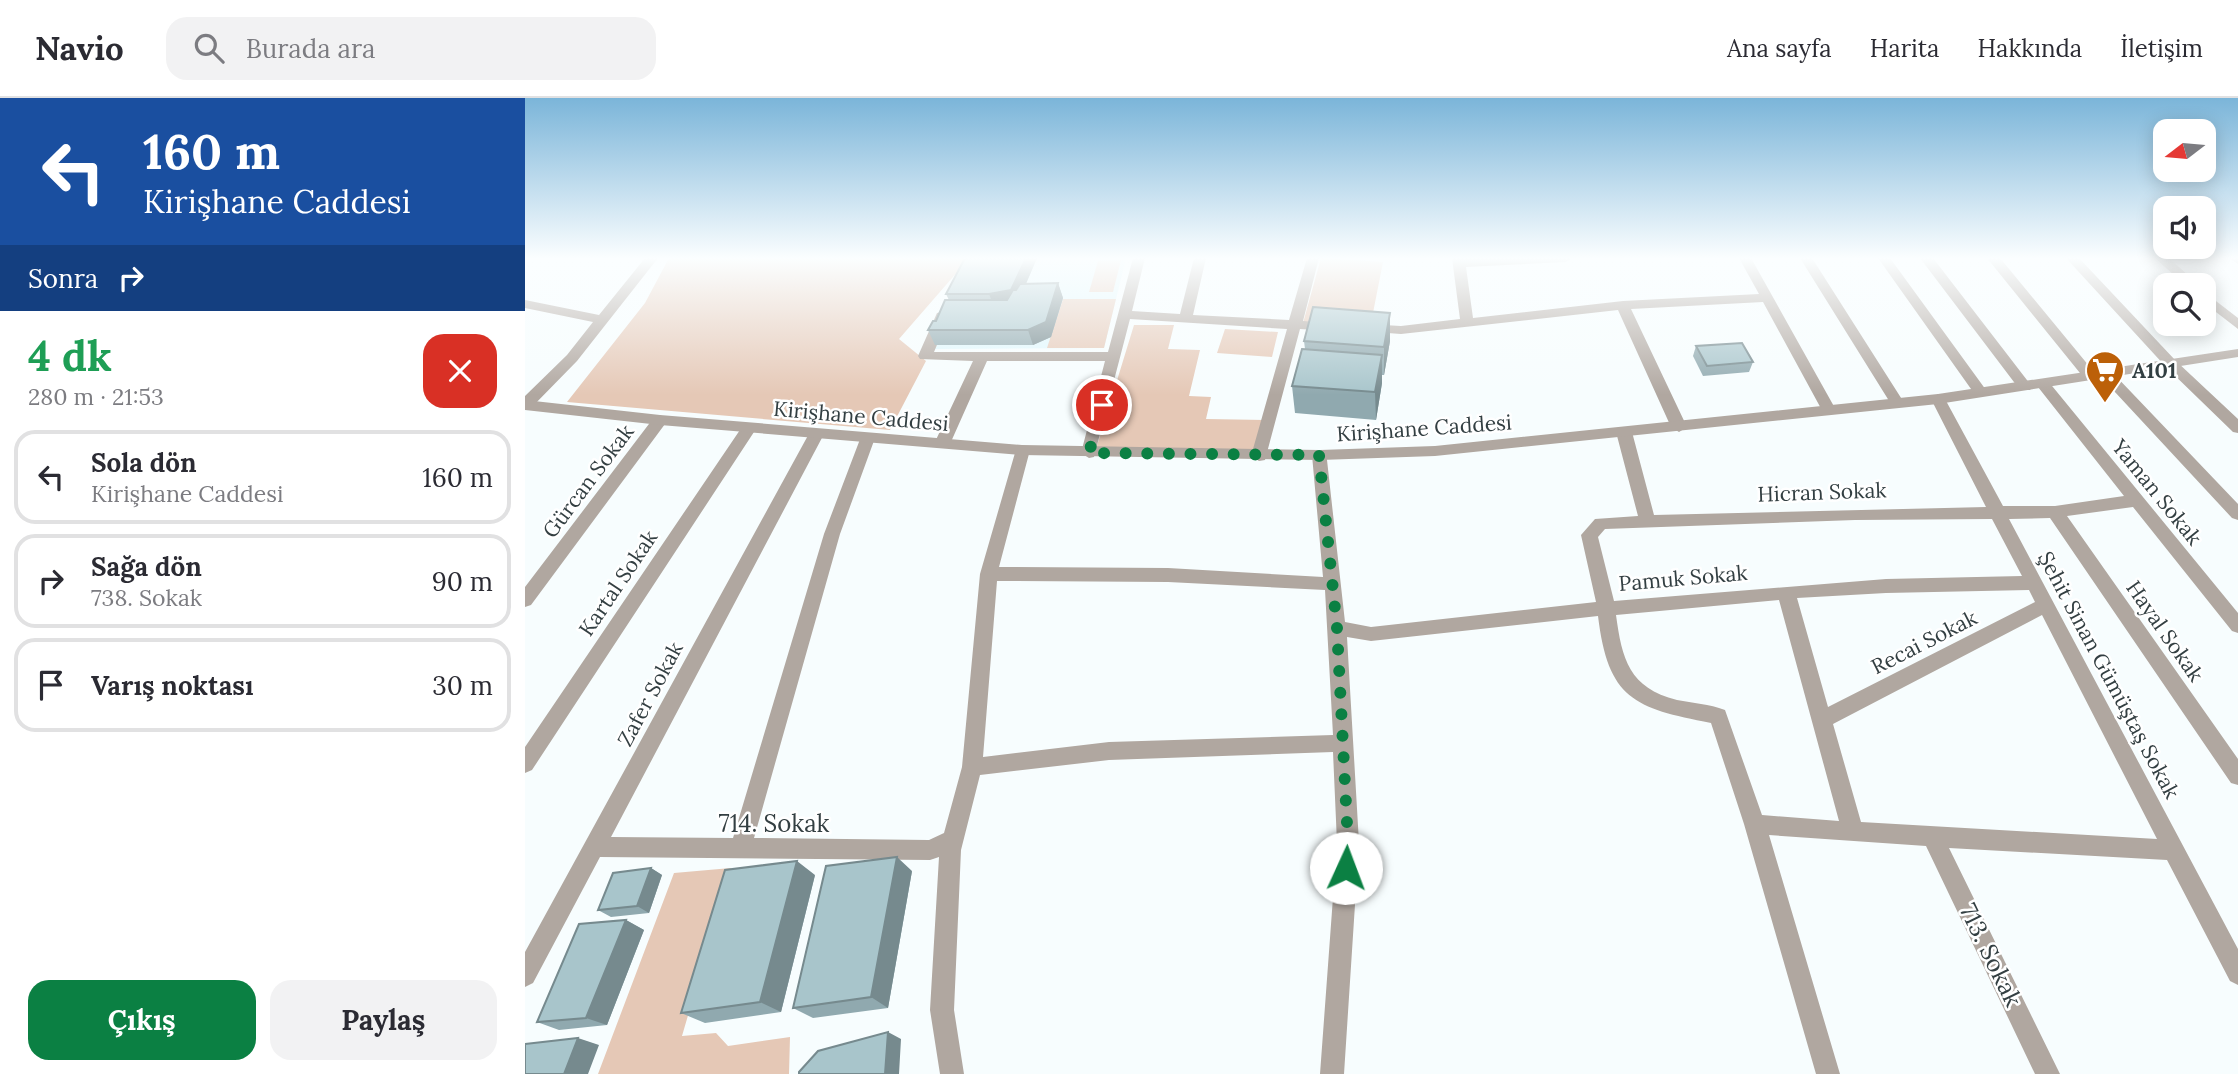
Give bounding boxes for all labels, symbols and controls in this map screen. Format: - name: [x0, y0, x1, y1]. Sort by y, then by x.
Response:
- search box: [166, 17, 656, 80]
- text: Navio: [35, 27, 124, 69]
- icon: search: [190, 29, 228, 67]
- text: Burada ara: [246, 32, 375, 65]
- text: Ana sayfa: [1727, 33, 1832, 64]
- text: Harita: [1870, 33, 1939, 64]
- text: Hakkında: [1977, 33, 2082, 64]
- text: İletişim: [2120, 33, 2203, 64]
- north arrow: [2153, 119, 2215, 182]
- map controls: [2153, 119, 2216, 336]
- text: 160 m: [143, 120, 280, 182]
- icon: left: [28, 126, 119, 217]
- text: Kirişhane Caddesi: [143, 181, 411, 222]
- button: sound: [2153, 196, 2216, 259]
- icon: right: [112, 259, 150, 297]
- text: Sonra: [28, 262, 98, 295]
- button: search: [2153, 273, 2216, 336]
- text: 4 dk: [28, 329, 112, 383]
- button: close: [423, 334, 497, 408]
- supermarket icon: A101: [2084, 349, 2126, 404]
- place label: A101: [2132, 357, 2176, 384]
- pin: [1072, 375, 1132, 435]
- text: 280 m · 21:53: [28, 382, 164, 411]
- icon: arrive: [1083, 386, 1121, 424]
- street label: Kirişhane Caddesi: [772, 395, 950, 437]
- street label: Kirişhane Caddesi: [1335, 408, 1513, 448]
- street label: Gürcan Sokak: [537, 418, 640, 543]
- street label: Yaman Sokak: [2105, 433, 2208, 551]
- text: Sola dön: [91, 446, 197, 479]
- icon: left: [32, 458, 70, 496]
- text: 160 m: [422, 461, 493, 494]
- street label: Hicran Sokak: [1757, 476, 1888, 508]
- text: Kirişhane Caddesi: [91, 479, 283, 508]
- street label: Kartal Sokak: [573, 524, 664, 641]
- street label: Şehit Sinan Gümüştaş Sokak: [2032, 547, 2186, 804]
- text: Sağa dön: [91, 550, 202, 583]
- street label: Pamuk Sokak: [1618, 559, 1749, 597]
- icon: right: [32, 562, 70, 600]
- text: 90 m: [432, 565, 493, 598]
- street label: Hayal Sokak: [2120, 575, 2210, 687]
- text: 738. Sokak: [91, 583, 202, 612]
- street label: Recai Sokak: [1867, 603, 1982, 680]
- street label: Zafer Sokak: [611, 637, 689, 751]
- icon: arrive: [32, 666, 70, 704]
- text: Varış noktası: [91, 669, 253, 702]
- text: 30 m: [432, 669, 493, 702]
- street label: 714. Sokak: [719, 808, 830, 839]
- position arrow: [1309, 831, 1383, 905]
- street label: 713. Sokak: [1953, 898, 2029, 1012]
- button: Çıkış: [28, 980, 256, 1060]
- button: Paylaş: [270, 980, 497, 1060]

